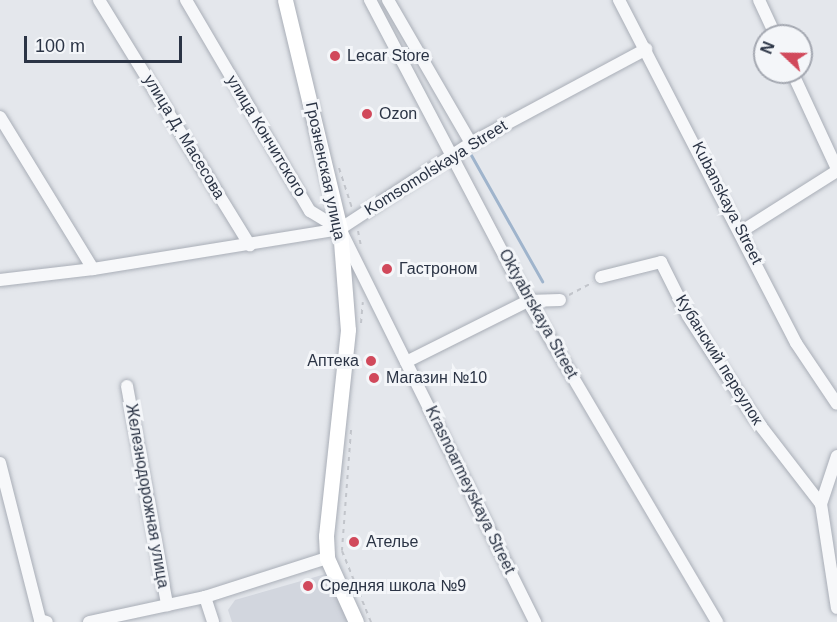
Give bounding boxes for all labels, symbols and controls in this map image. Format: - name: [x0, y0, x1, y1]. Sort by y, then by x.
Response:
- scale bar: [27, 24, 184, 62]
- north arrow: [753, 24, 813, 84]
- text: 100 m: [35, 36, 85, 56]
- text: N: [758, 39, 778, 56]
- place label: Lecar Store: [347, 46, 430, 66]
- marker: Lecar Store: [328, 49, 342, 63]
- street label: улица Д. Масесова: [139, 71, 229, 203]
- street label: улица Кончитского: [222, 72, 310, 200]
- street label: Грозненская улица: [301, 100, 349, 242]
- place label: Ozon: [379, 104, 417, 124]
- marker: Ozon: [360, 107, 374, 121]
- street label: Komsomolskaya Street: [361, 116, 511, 220]
- street label: Kubanskaya Street: [688, 138, 766, 268]
- street label: Oktyabrskaya Street: [494, 246, 582, 382]
- place label: Гастроном: [399, 259, 478, 279]
- marker: Гастроном: [380, 262, 394, 276]
- street label: Кубанский переулок: [671, 291, 767, 429]
- place label: Аптека: [307, 351, 359, 371]
- marker: Аптека: [364, 354, 378, 368]
- place label: Магазин №10: [386, 368, 487, 388]
- marker: Магазин №10: [367, 371, 381, 385]
- street label: Железнодорожная улица: [121, 402, 173, 590]
- street label: Krasnoarmeyskaya Street: [421, 403, 519, 577]
- place label: Ателье: [366, 532, 418, 552]
- marker: Ателье: [347, 535, 361, 549]
- place label: Средняя школа №9: [320, 576, 466, 596]
- marker: Средняя школа №9: [301, 579, 315, 593]

